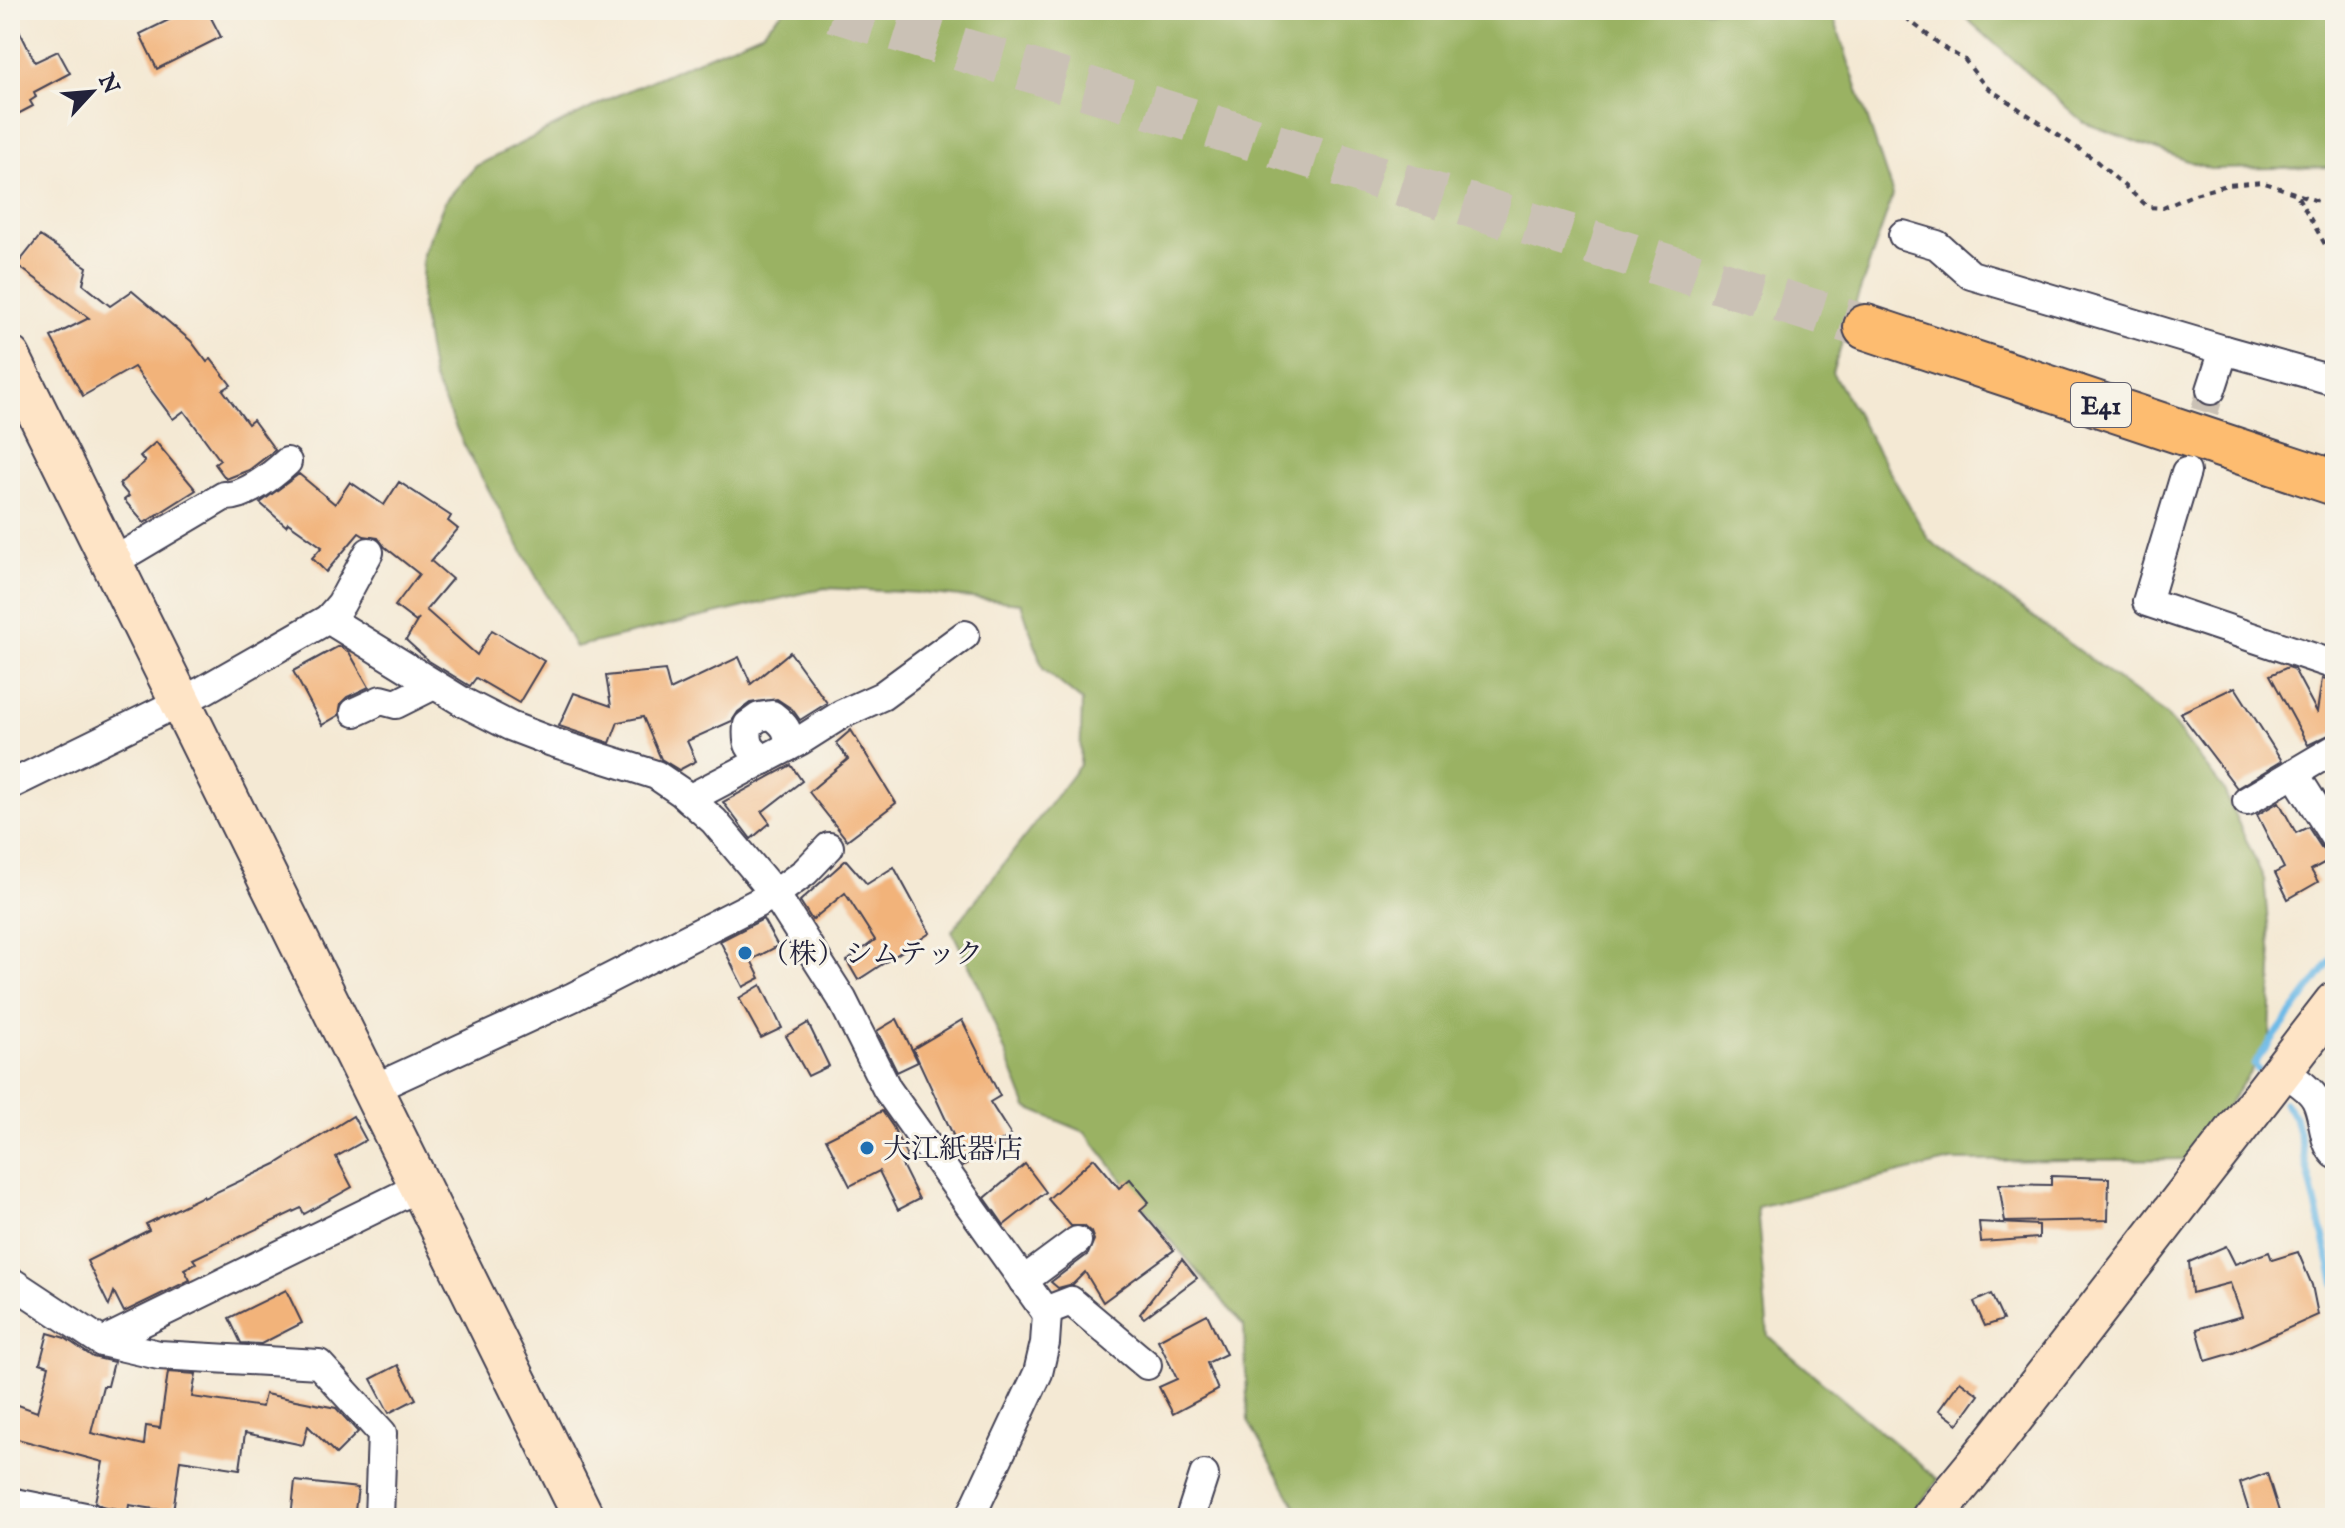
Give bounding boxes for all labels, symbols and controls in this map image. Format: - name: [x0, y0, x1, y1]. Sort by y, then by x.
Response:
- north arrow: [52, 52, 132, 132]
- text: N: [91, 69, 125, 99]
- road number: E41: [2071, 383, 2131, 427]
- place label: （株）シムテック: [761, 938, 983, 973]
- marker: （株）シムテック: [736, 944, 754, 962]
- place label: 大江紙器店: [883, 1133, 1023, 1168]
- marker: 大江紙器店: [858, 1139, 876, 1157]

